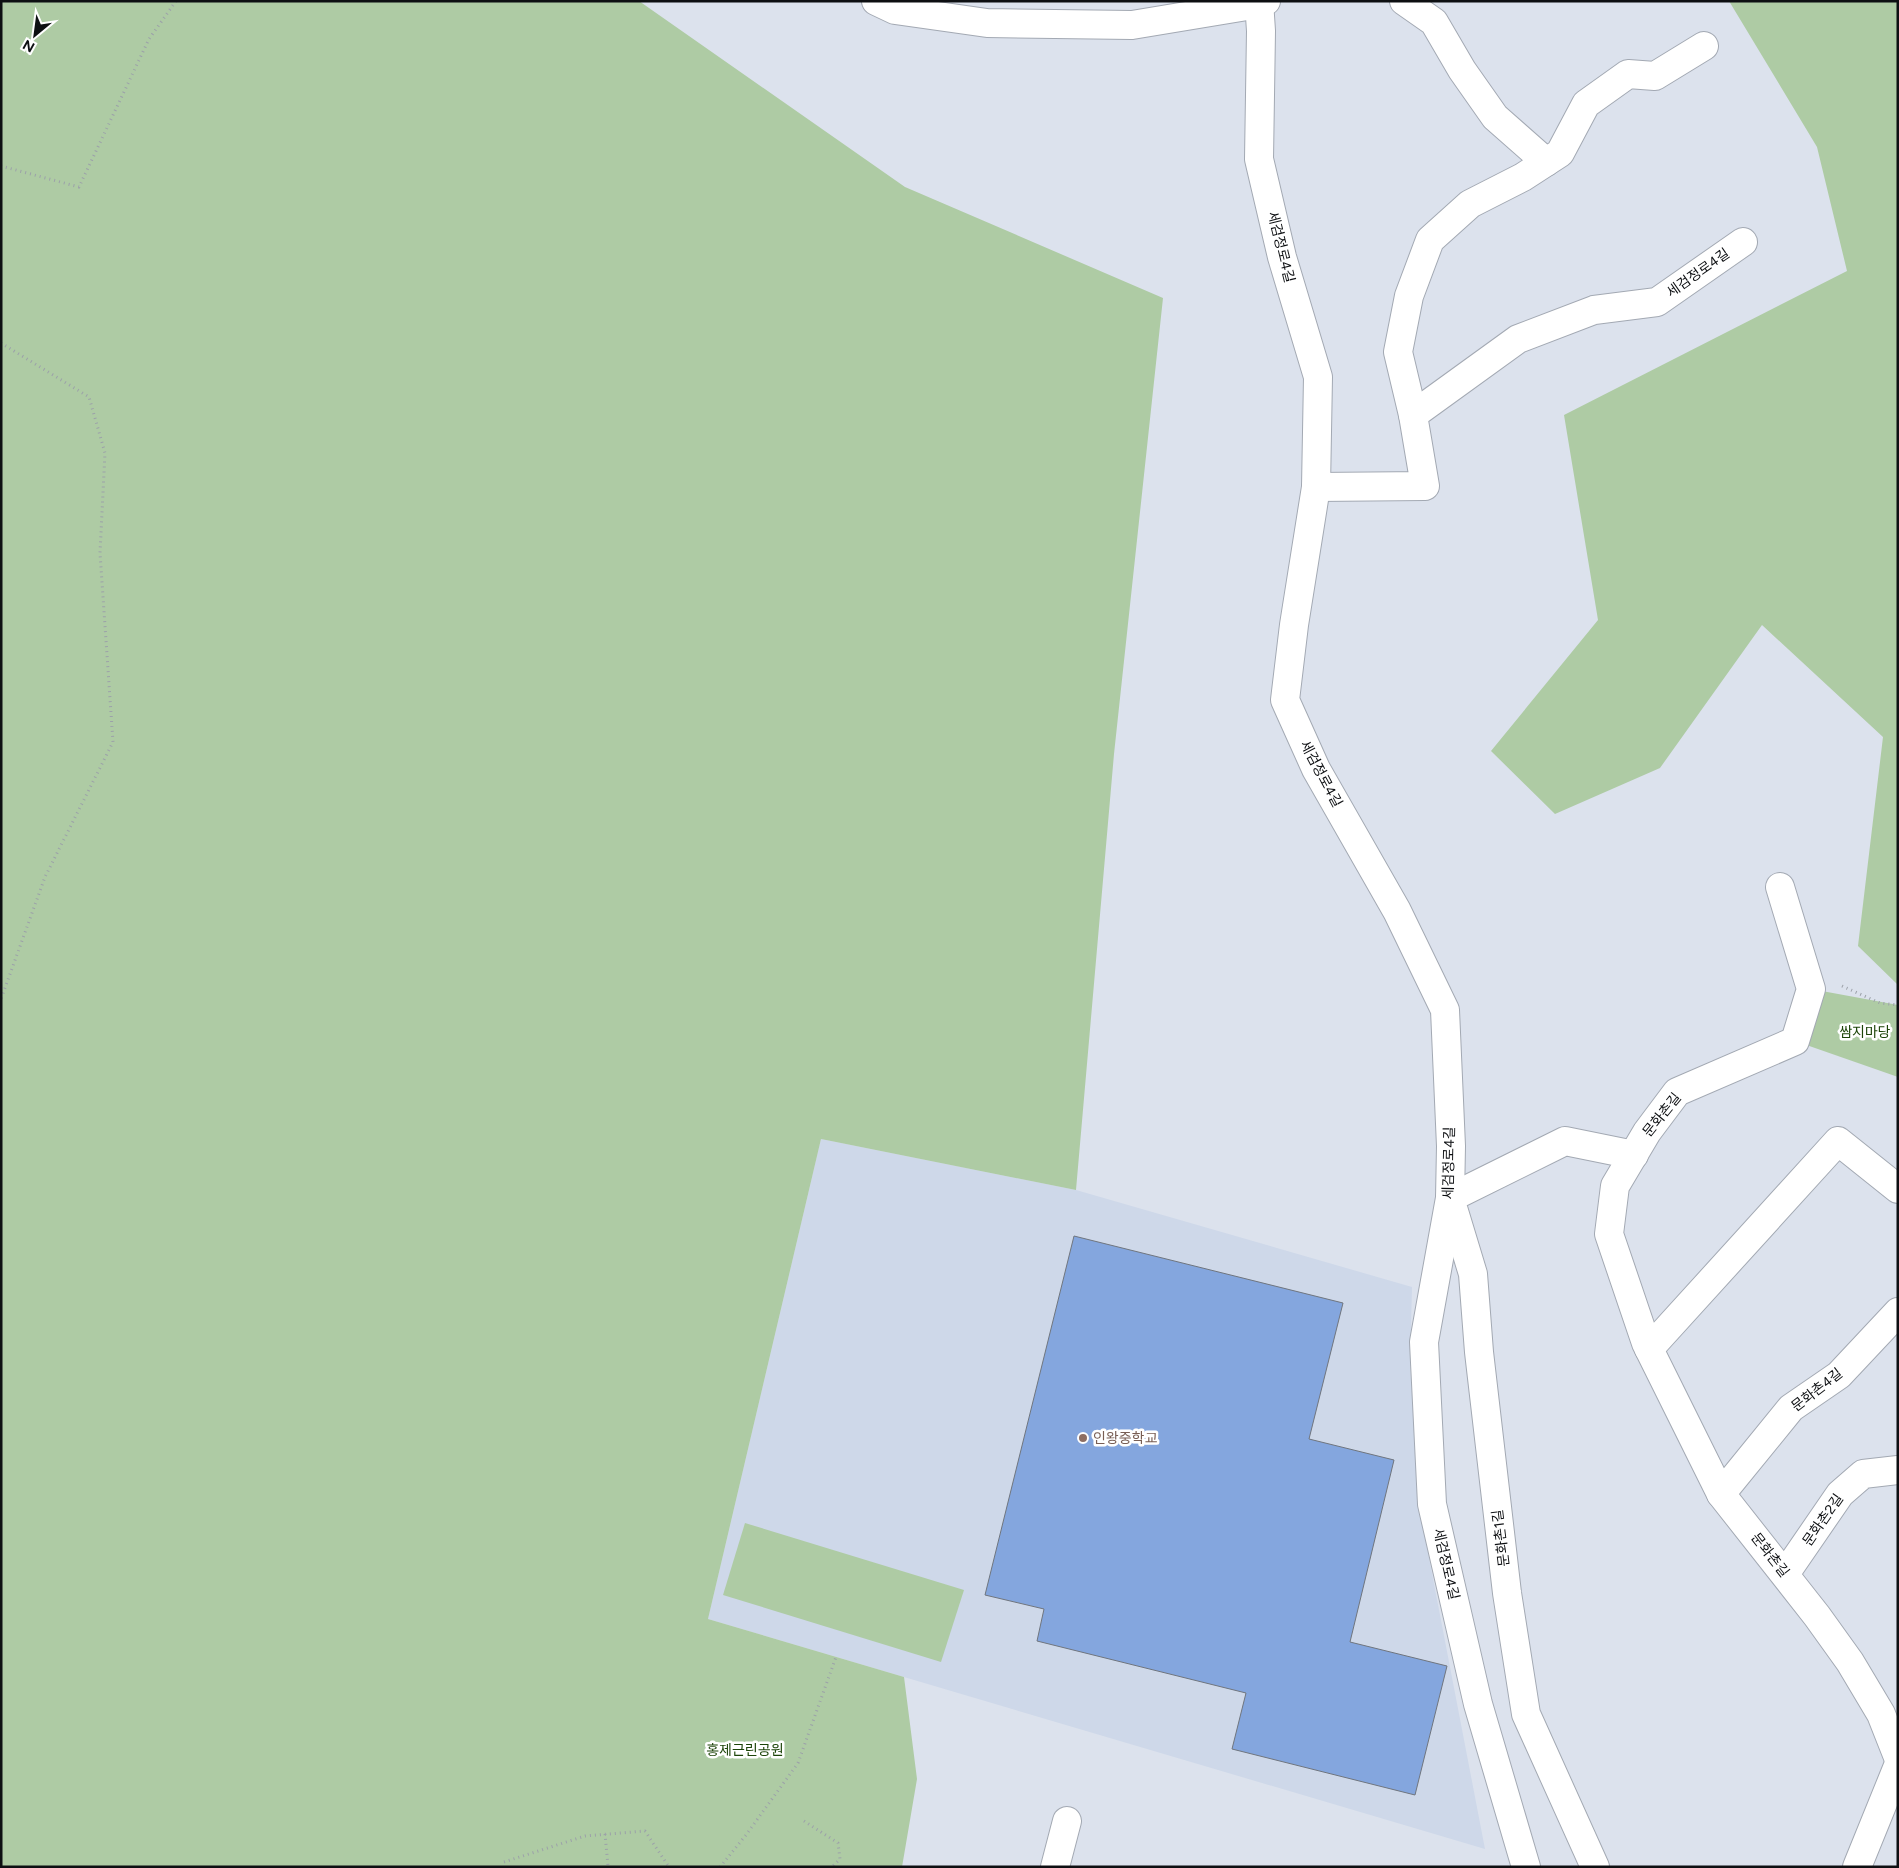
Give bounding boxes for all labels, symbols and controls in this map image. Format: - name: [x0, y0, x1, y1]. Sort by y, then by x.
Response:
- north arrow: [10, 10, 60, 60]
- text: N: [20, 36, 38, 56]
- street label: 세검정로4길: [1264, 209, 1298, 285]
- street label: 세검정로4길: [1663, 245, 1733, 301]
- street label: 세검정로4길: [1296, 738, 1346, 810]
- park label: 쌈지마당: [1839, 1024, 1891, 1041]
- street label: 문화촌길: [1639, 1090, 1685, 1140]
- street label: 세검정로4길: [1440, 1126, 1458, 1200]
- street label: 문화촌4길: [1788, 1365, 1846, 1415]
- place label: 인왕중학교: [1093, 1430, 1158, 1447]
- marker: 인왕중학교: [1077, 1432, 1089, 1444]
- street label: 문화촌2길: [1799, 1491, 1847, 1549]
- street label: 문화촌1길: [1489, 1509, 1513, 1567]
- street label: 세검정로4길: [1429, 1526, 1463, 1602]
- street label: 문화촌길: [1747, 1529, 1793, 1581]
- park label: 홍제근린공원: [706, 1742, 784, 1759]

